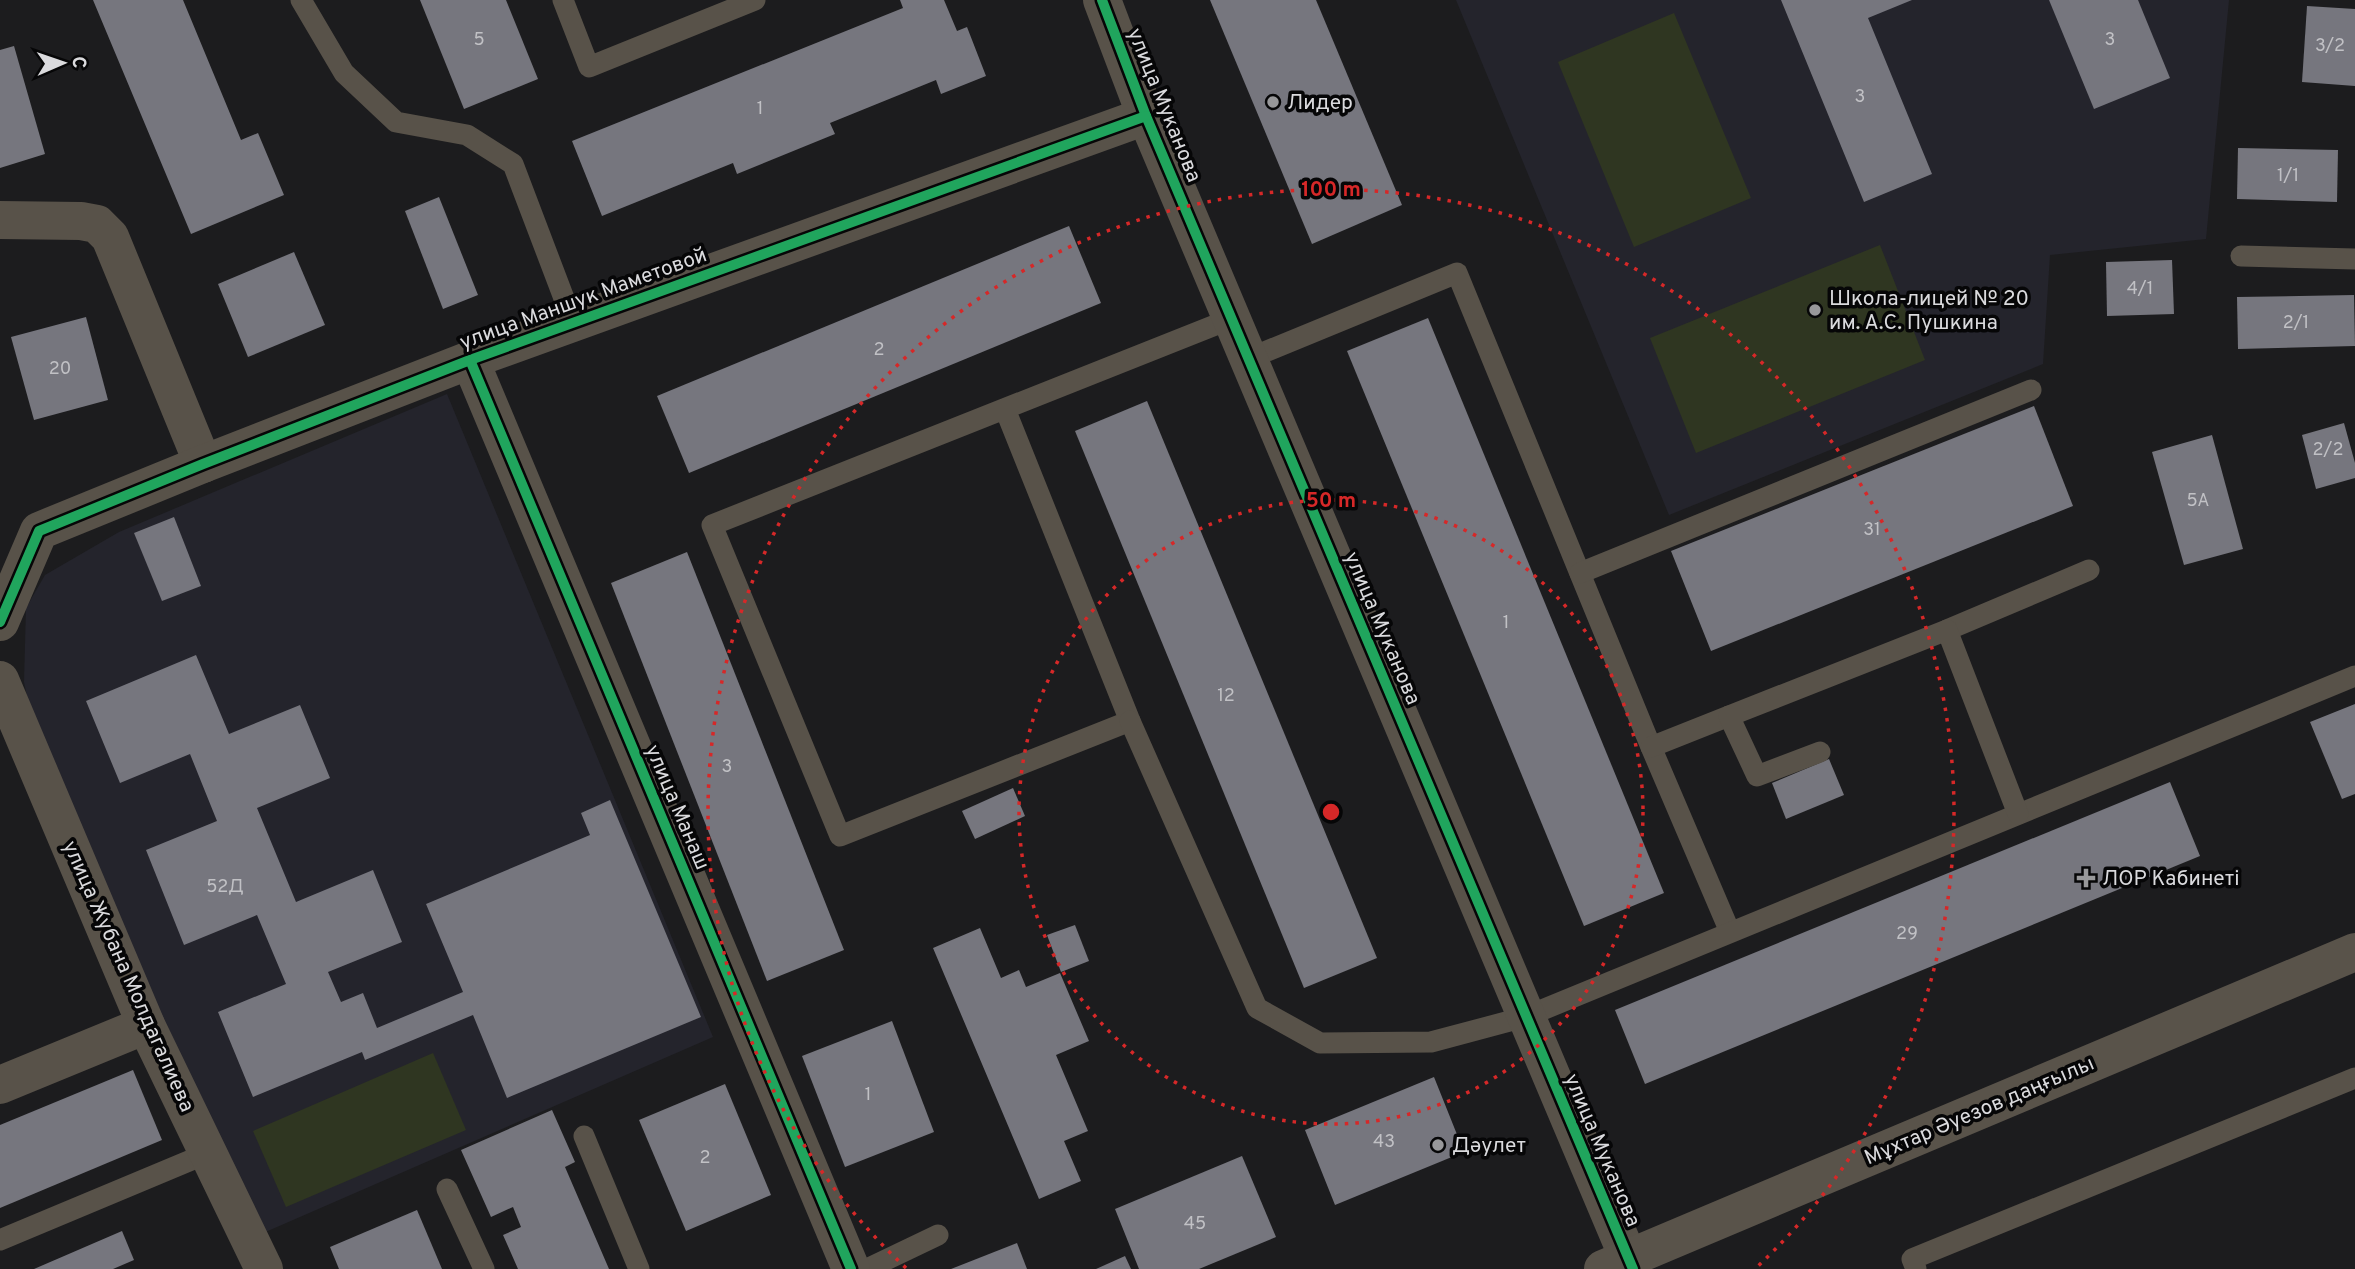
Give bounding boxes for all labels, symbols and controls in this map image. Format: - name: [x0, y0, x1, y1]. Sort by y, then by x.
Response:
- street label: улица Муканова: [1120, 25, 1207, 187]
- north arrow: [28, 28, 98, 98]
- house number: 5: [473, 29, 485, 52]
- house number: 3: [2105, 29, 2115, 52]
- house number: 3/2: [2315, 35, 2345, 58]
- text: С: [66, 56, 90, 69]
- house number: 3: [1855, 86, 1865, 109]
- place label: Лидер: [1287, 90, 1353, 117]
- marker: Лидер: [1265, 94, 1281, 110]
- house number: 1: [757, 98, 763, 121]
- house number: 1/1: [2277, 165, 2299, 188]
- text: 100 m: [1301, 177, 1361, 204]
- street label: улица Маншук Маметовой: [456, 242, 711, 357]
- house number: 4/1: [2127, 278, 2153, 301]
- place label: Школа-лицей № 20 им. А.С. Пушкина: [1829, 286, 2029, 337]
- marker: Школа-лицей № 20 им. А.С. Пушкина: [1807, 302, 1823, 318]
- house number: 2/1: [2283, 312, 2309, 335]
- house number: 2: [873, 339, 885, 362]
- house number: 20: [49, 358, 71, 381]
- house number: 2/2: [2313, 439, 2343, 462]
- text: 50 m: [1306, 488, 1356, 515]
- house number: 5А: [2186, 490, 2210, 513]
- house number: 31: [1863, 519, 1881, 542]
- street label: улица Муканова: [1337, 548, 1426, 709]
- house number: 1: [1503, 612, 1509, 635]
- house number: 12: [1217, 685, 1235, 708]
- street label: улица Манаш: [638, 741, 715, 874]
- house number: 3: [722, 756, 732, 779]
- centre of rings: [1319, 800, 1343, 824]
- street label: улица Жубана Молдагалиева: [55, 837, 200, 1117]
- place label: ЛОР Кабинетi: [2102, 866, 2240, 893]
- marker: ЛОР Кабинетi: [2076, 868, 2096, 888]
- house number: 52Д: [206, 876, 244, 899]
- house number: 29: [1896, 923, 1918, 946]
- street label: Мұхтар Әуезов даңғылы: [1861, 1051, 2099, 1172]
- street label: улица Муканова: [1557, 1070, 1646, 1231]
- house number: 1: [865, 1084, 871, 1107]
- house number: 43: [1373, 1131, 1395, 1154]
- place label: Дәулет: [1452, 1133, 1526, 1160]
- marker: Дәулет: [1430, 1137, 1446, 1153]
- house number: 2: [699, 1147, 711, 1170]
- house number: 45: [1184, 1213, 1206, 1236]

